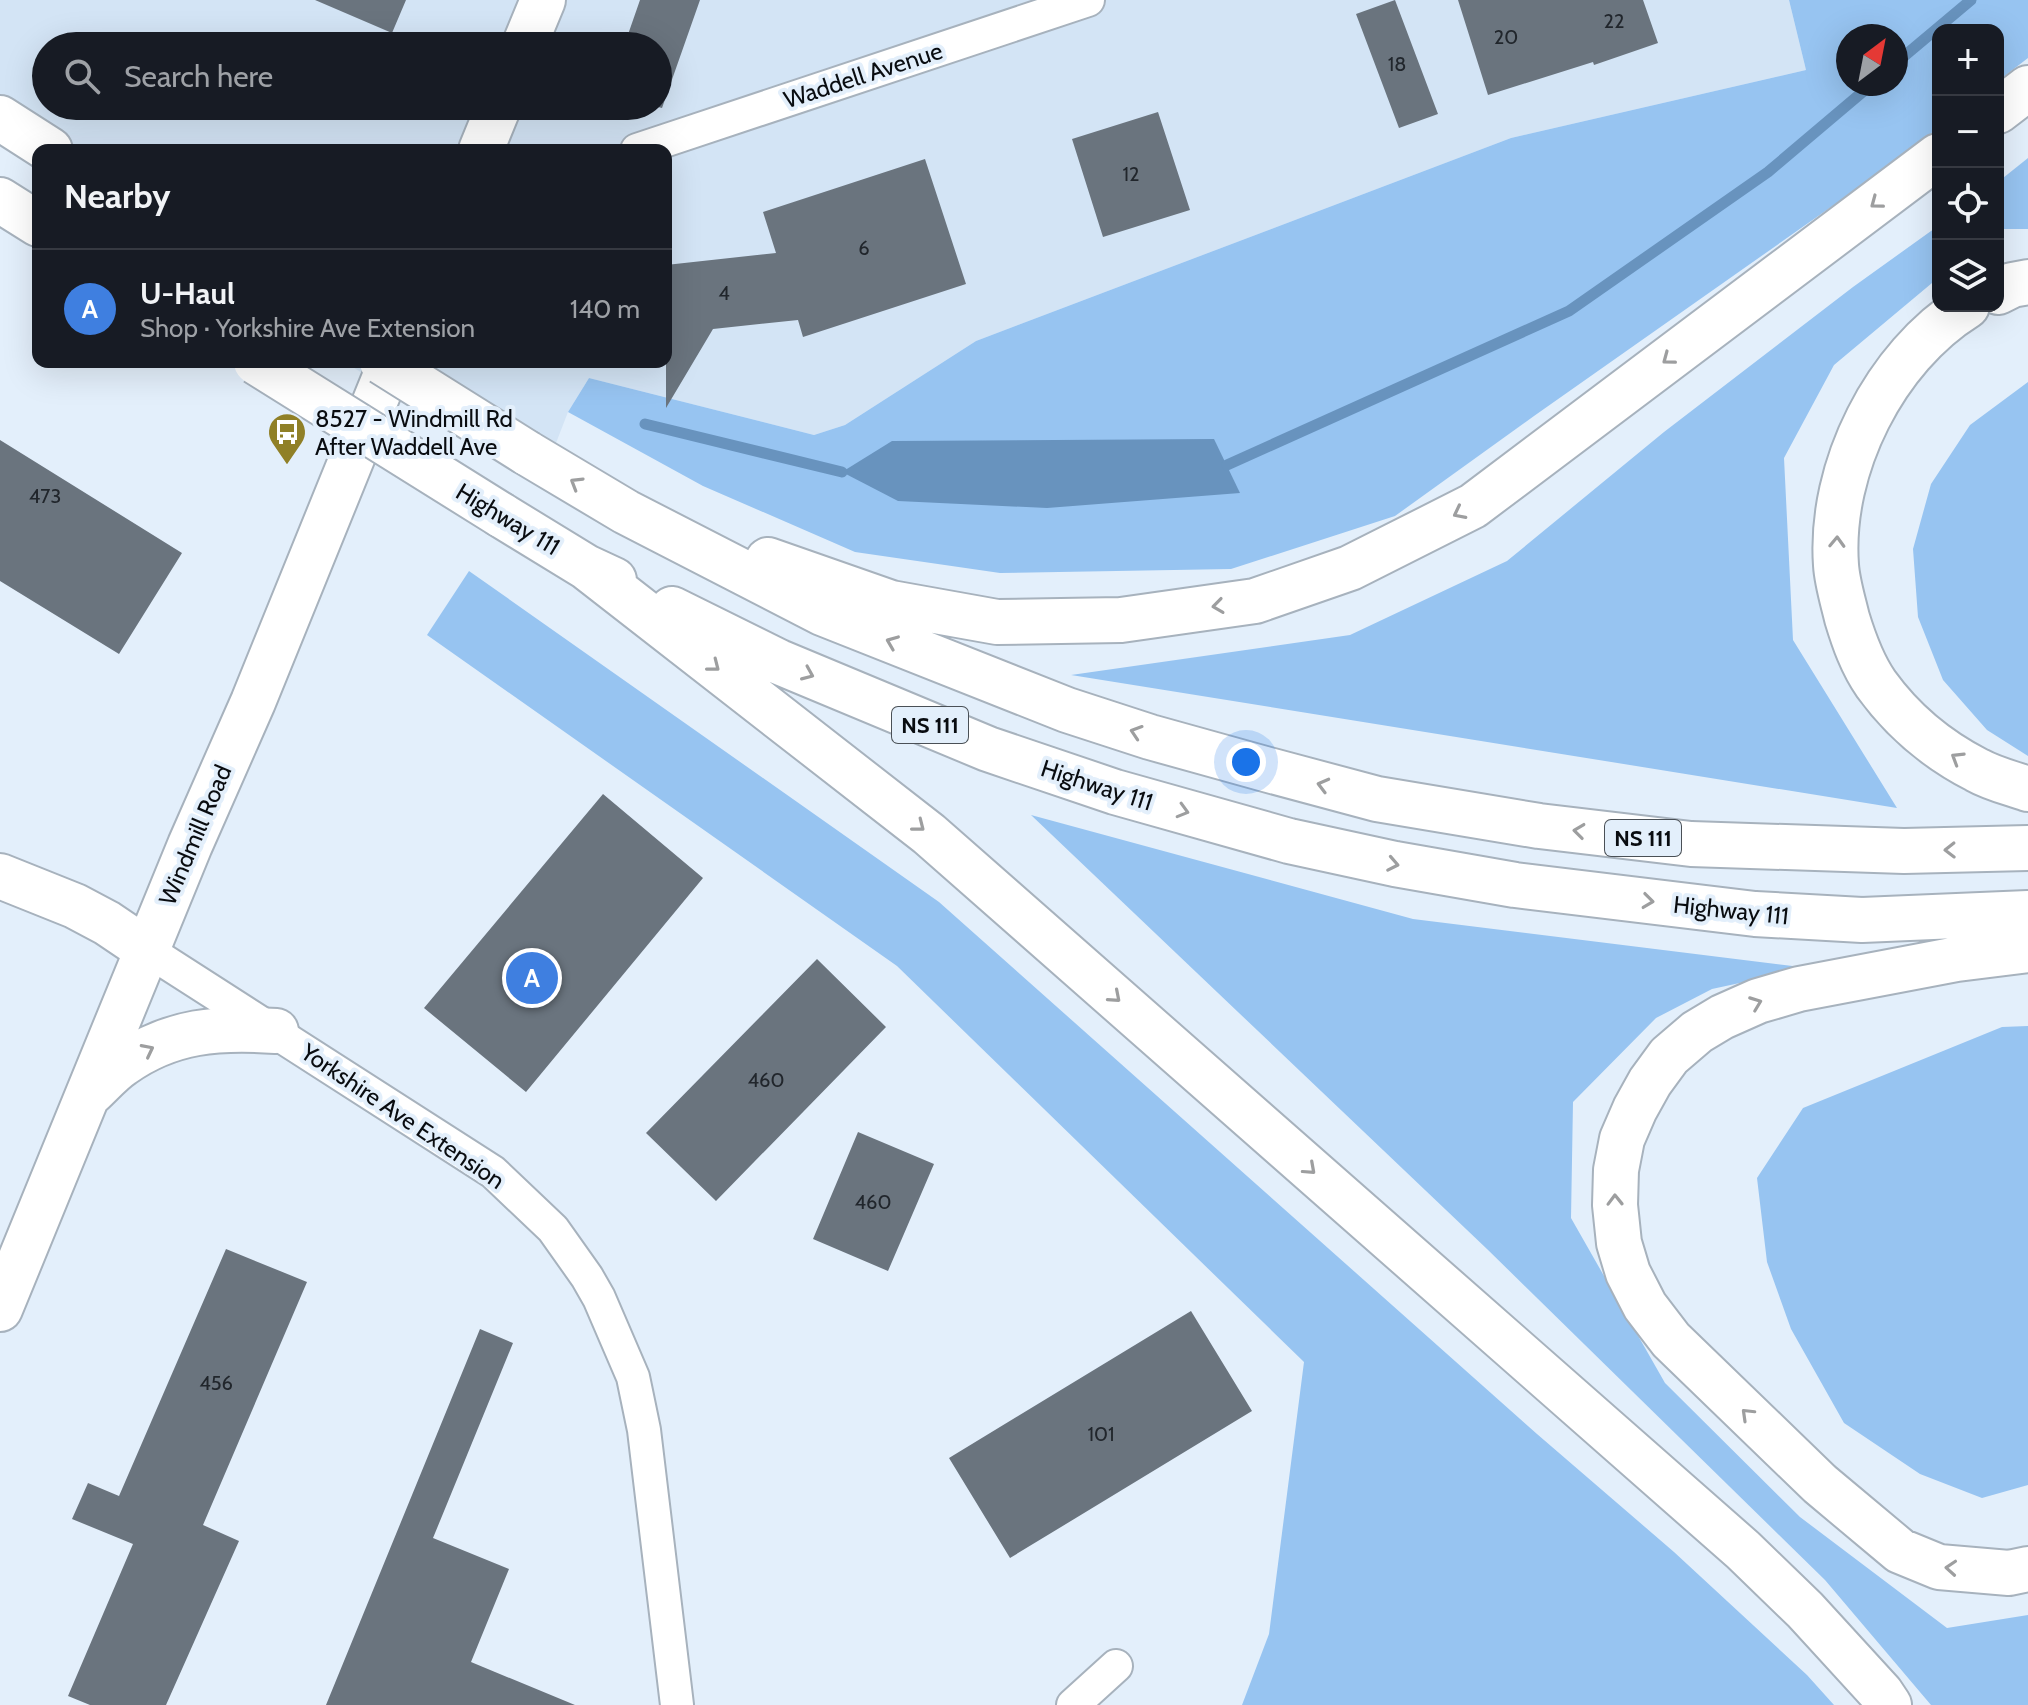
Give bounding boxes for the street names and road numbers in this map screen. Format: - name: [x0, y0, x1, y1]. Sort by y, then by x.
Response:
- street label: Waddell Avenue: [780, 36, 946, 114]
- street label: Highway 111: [451, 477, 565, 561]
- road number: NS 111: [892, 707, 968, 743]
- street label: Highway 111: [1037, 753, 1157, 817]
- street label: Windmill Road: [152, 761, 238, 909]
- road number: NS 111: [1605, 820, 1681, 856]
- street label: Highway 111: [1672, 890, 1790, 930]
- street label: Yorkshire Ave Extension: [295, 1037, 510, 1195]

